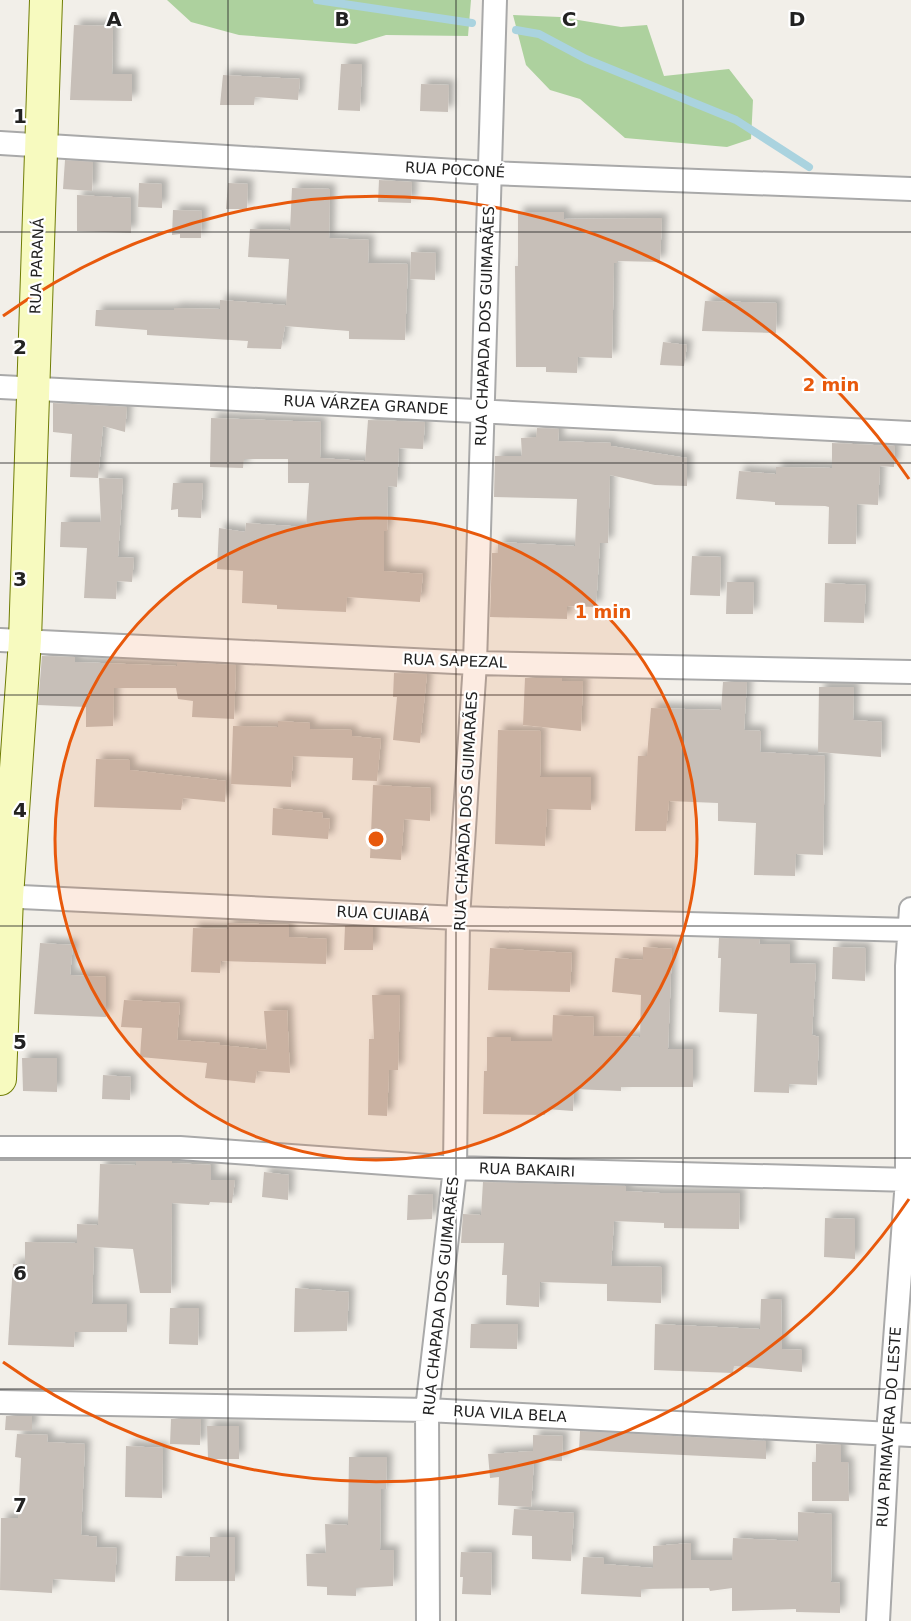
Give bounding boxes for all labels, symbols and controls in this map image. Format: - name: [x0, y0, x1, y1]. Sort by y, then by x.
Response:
- text: A: [106, 7, 122, 31]
- text: B: [334, 7, 350, 31]
- text: C: [562, 7, 576, 31]
- text: D: [789, 7, 805, 31]
- text: 1: [13, 104, 27, 128]
- street label: RUA POCONÉ: [404, 157, 506, 182]
- street label: RUA CHAPADA DOS GUIMARÃES: [471, 206, 498, 446]
- street label: RUA PARANÁ: [25, 217, 48, 314]
- text: 2: [13, 335, 27, 359]
- text: 2 min: [803, 374, 859, 395]
- street label: RUA VÁRZEA GRANDE: [283, 391, 449, 418]
- text: 3: [13, 567, 27, 591]
- text: 1 min: [575, 601, 631, 622]
- street label: RUA SAPEZAL: [403, 650, 508, 672]
- street label: RUA CHAPADA DOS GUIMARÃES: [450, 691, 481, 931]
- text: 4: [13, 798, 27, 822]
- centre of rings: [366, 829, 386, 849]
- street label: RUA CUIABÁ: [336, 902, 431, 925]
- text: 5: [13, 1030, 27, 1054]
- street label: RUA BAKAIRI: [479, 1159, 575, 1181]
- street label: RUA CHAPADA DOS GUIMARÃES: [419, 1176, 462, 1416]
- text: 6: [13, 1261, 27, 1285]
- street label: RUA PRIMAVERA DO LESTE: [873, 1326, 905, 1528]
- street label: RUA VILA BELA: [453, 1402, 568, 1426]
- text: 7: [13, 1493, 27, 1517]

